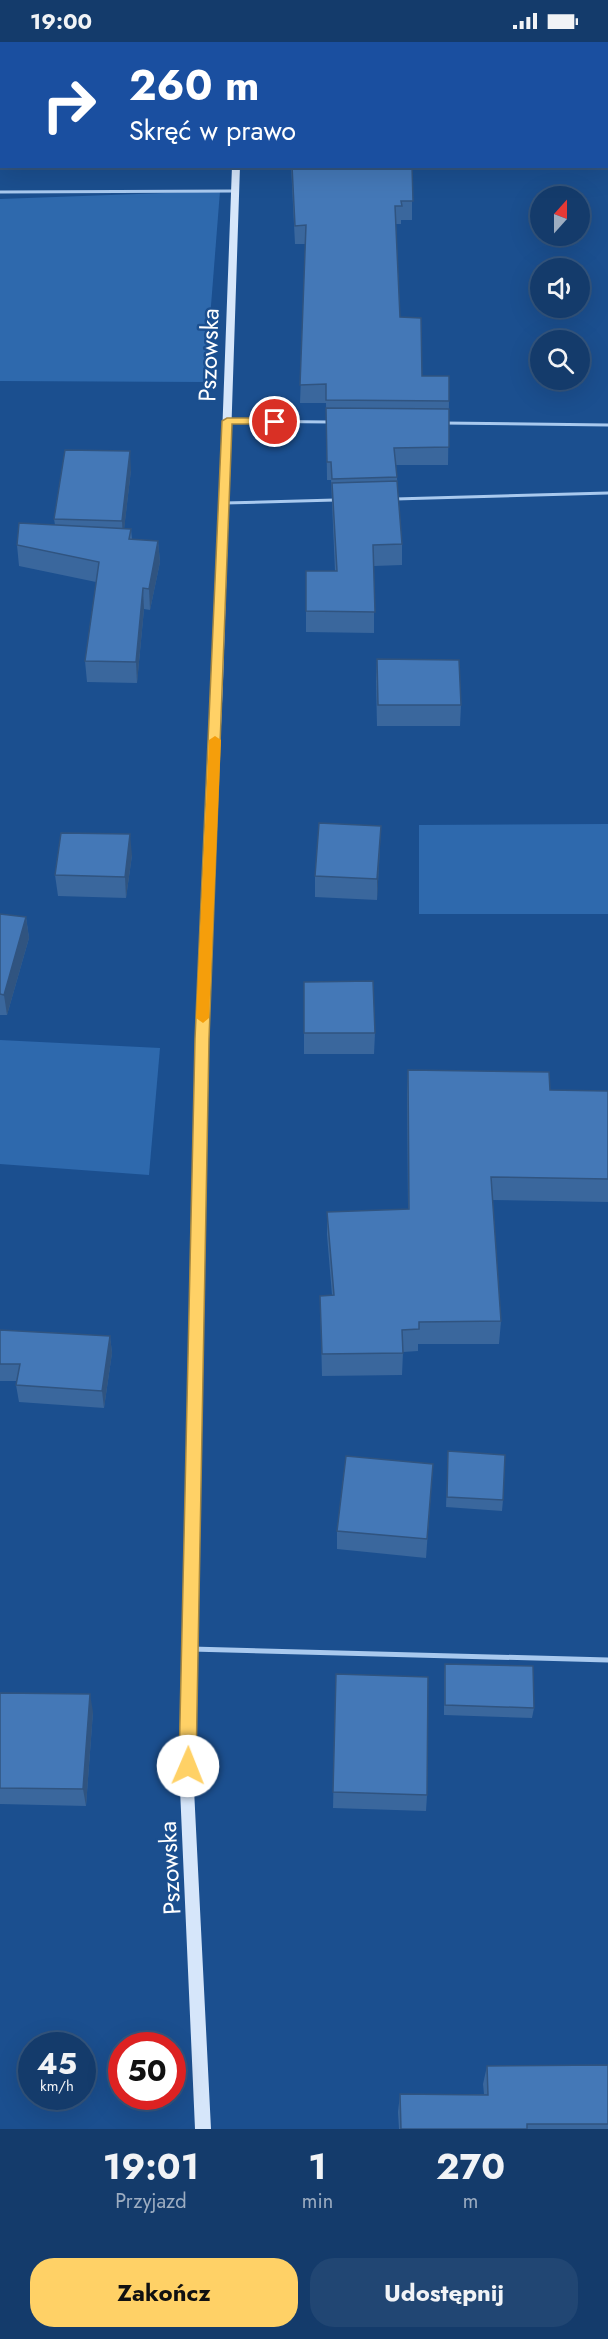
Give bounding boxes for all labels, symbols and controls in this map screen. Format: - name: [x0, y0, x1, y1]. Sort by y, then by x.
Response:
- text: 19:00: [30, 5, 92, 37]
- text: 260 m: [129, 55, 260, 116]
- icon: right: [30, 66, 108, 144]
- text: Skręć w prawo: [129, 111, 296, 150]
- north arrow: [530, 186, 590, 246]
- map controls: [530, 186, 590, 390]
- button: sound: [530, 258, 590, 318]
- street label: Pszowska: [189, 308, 228, 402]
- button: search: [530, 330, 590, 390]
- pin: [249, 396, 300, 447]
- icon: arrive: [258, 405, 291, 438]
- position arrow: [156, 1734, 220, 1798]
- street label: Pszowska: [150, 1820, 189, 1916]
- speed limit sign: 50: [108, 2032, 186, 2110]
- text: 45: [37, 2042, 77, 2085]
- text: km/h: [40, 2075, 74, 2097]
- text: 19:01: [103, 2140, 199, 2192]
- text: 1: [308, 2140, 327, 2192]
- text: 270: [436, 2140, 505, 2192]
- text: Przyjazd: [115, 2187, 187, 2216]
- text: min: [302, 2187, 333, 2216]
- text: m: [463, 2187, 478, 2216]
- button: Zakończ: [30, 2258, 298, 2327]
- button: Udostępnij: [310, 2258, 578, 2327]

